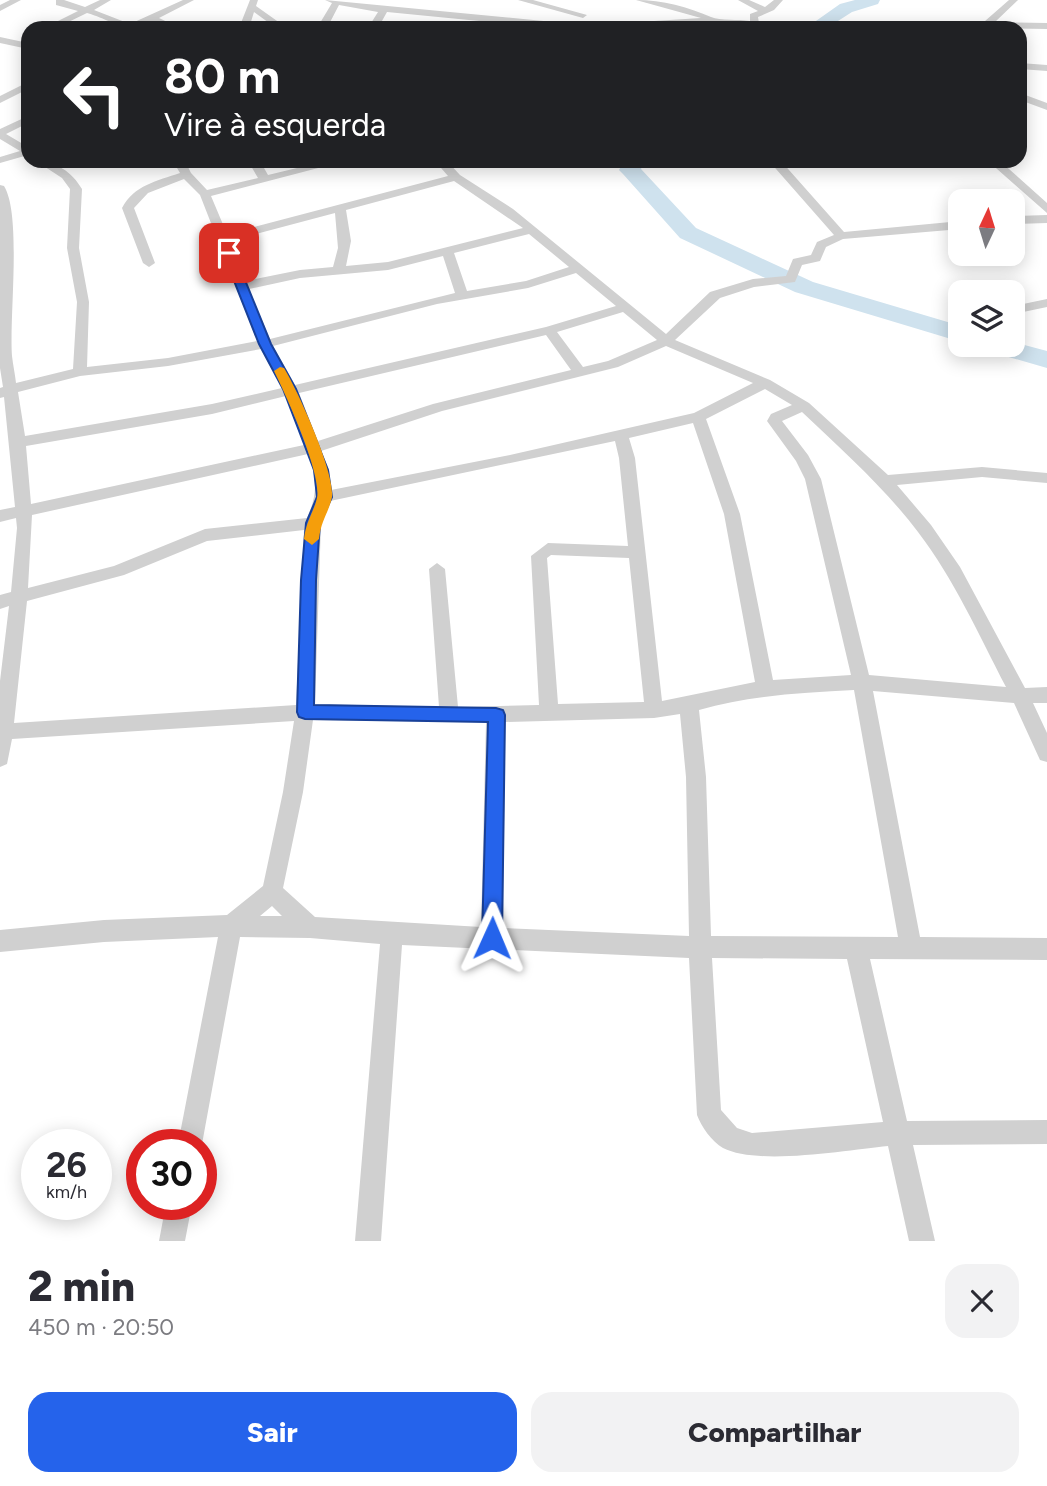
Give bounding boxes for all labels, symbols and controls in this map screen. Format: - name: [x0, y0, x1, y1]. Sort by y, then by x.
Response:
- text: 80 m: [164, 46, 280, 105]
- icon: left: [49, 49, 140, 140]
- text: Vire à esquerda: [164, 106, 386, 144]
- north arrow: [948, 189, 1026, 266]
- map controls: [948, 189, 1025, 357]
- pin: [199, 223, 259, 283]
- icon: arrive: [210, 234, 248, 272]
- button: layers: [948, 280, 1025, 357]
- position arrow: [455, 901, 529, 975]
- speed limit sign: 30: [126, 1129, 217, 1220]
- text: 26: [46, 1144, 87, 1186]
- text: km/h: [46, 1181, 87, 1203]
- text: 2 min: [28, 1261, 135, 1312]
- button: close: [945, 1264, 1019, 1338]
- text: 450 m · 20:50: [28, 1313, 174, 1341]
- button: Sair: [28, 1392, 517, 1472]
- button: Compartilhar: [531, 1392, 1019, 1472]

